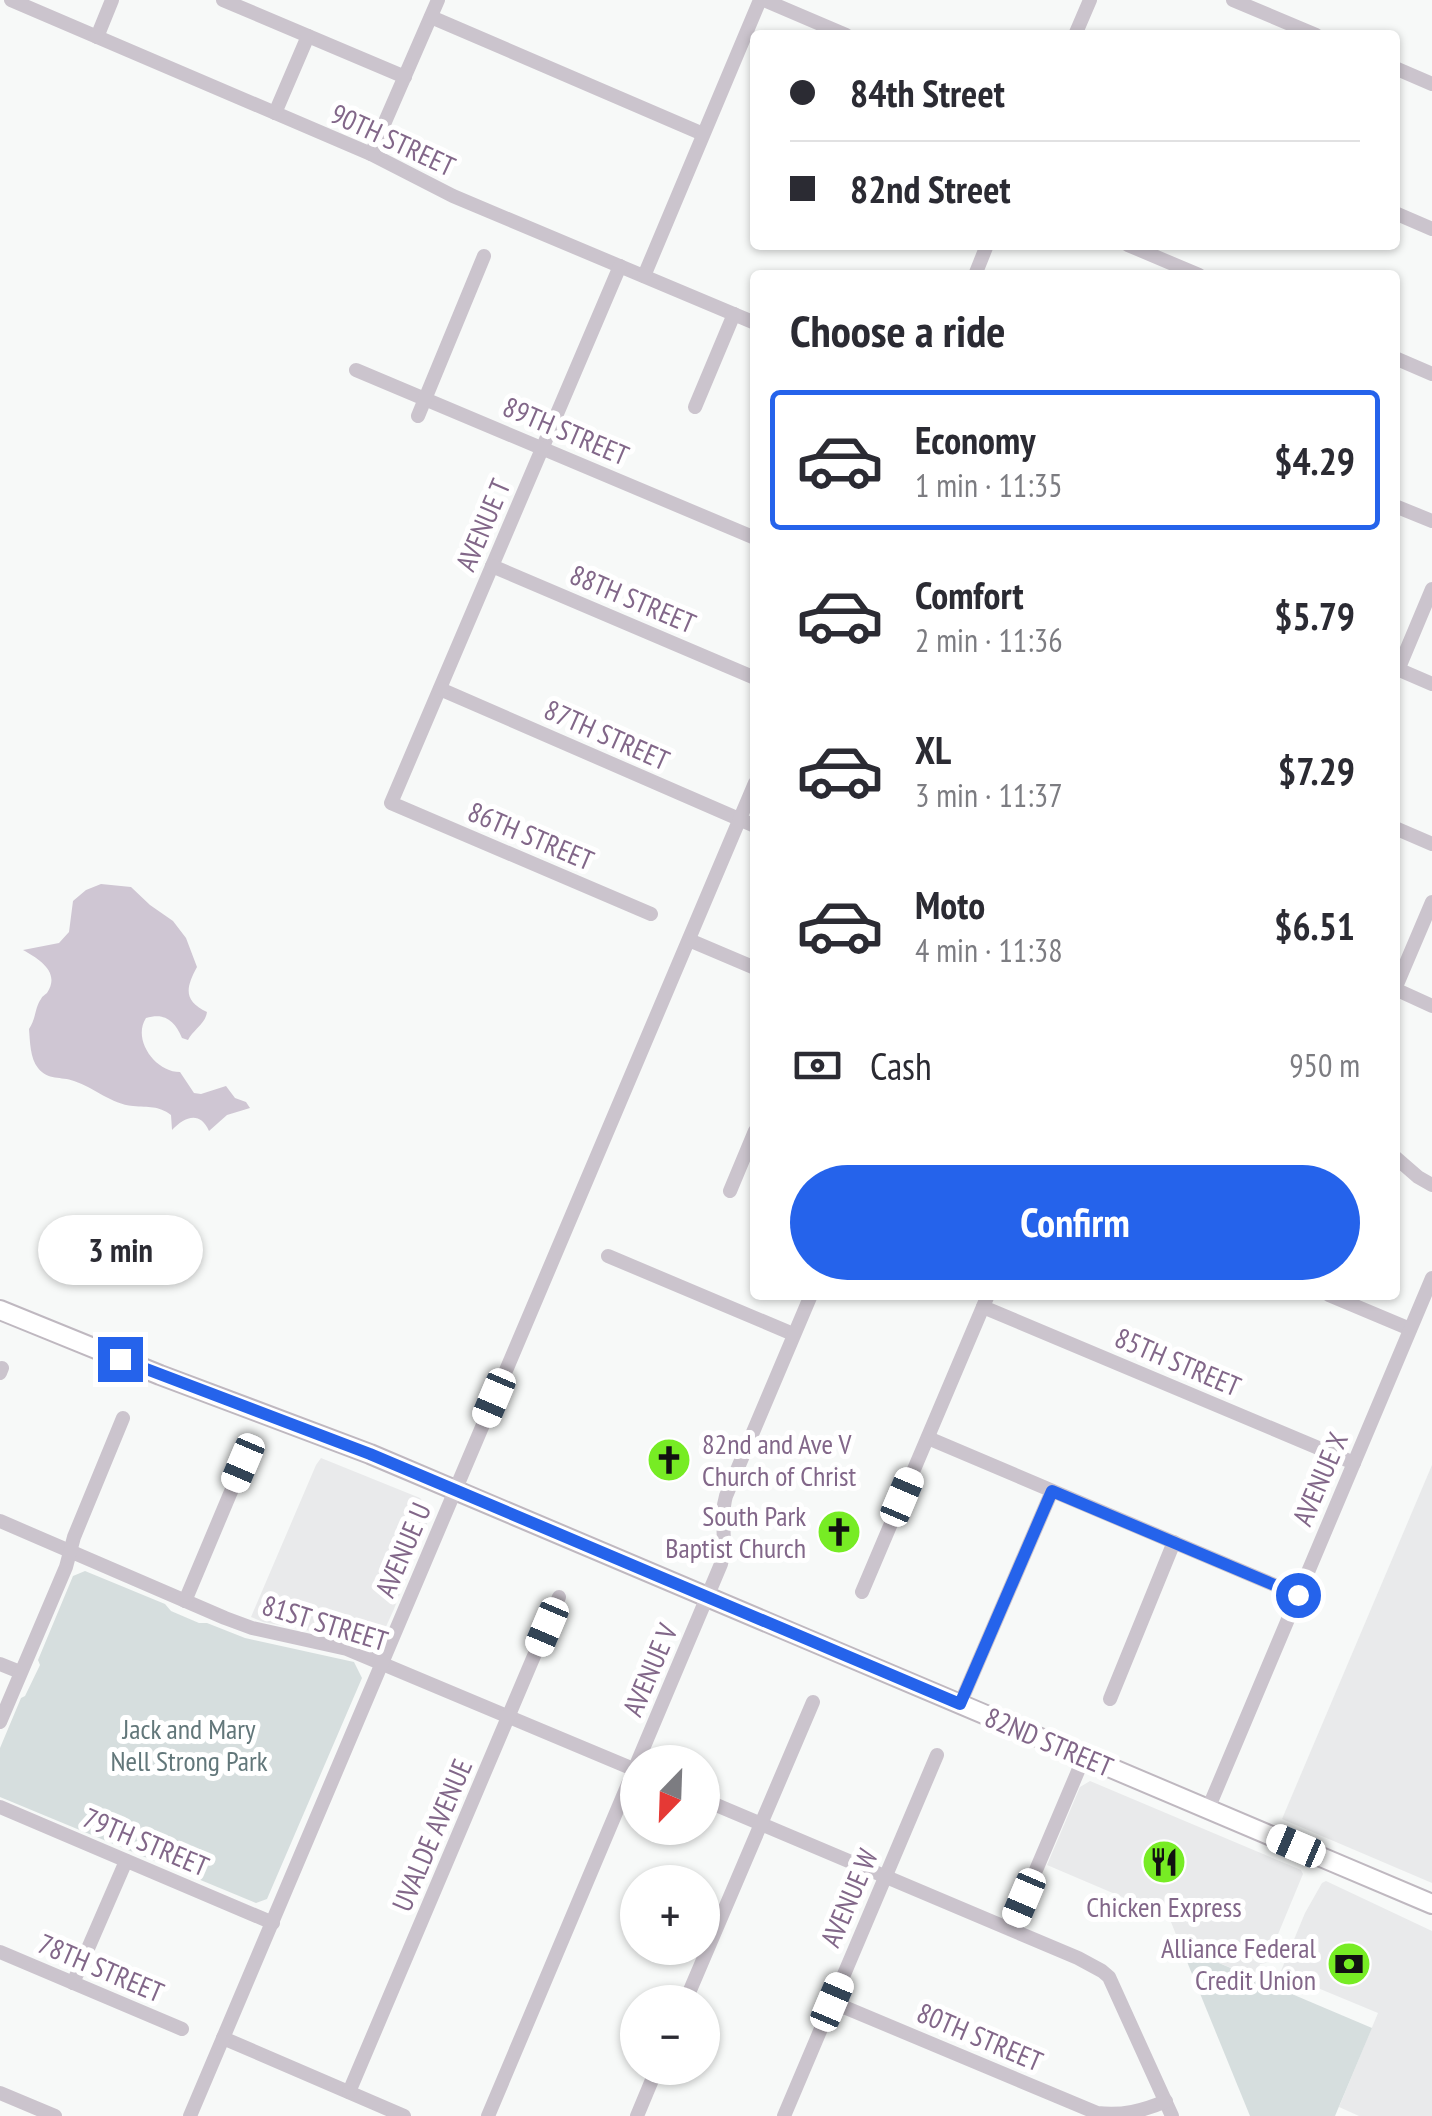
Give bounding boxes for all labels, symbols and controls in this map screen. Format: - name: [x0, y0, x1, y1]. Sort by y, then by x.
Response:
- text: 84th Street: [850, 68, 1005, 117]
- street label: 90TH STREET: [325, 95, 462, 185]
- text: 82nd Street: [850, 164, 1011, 213]
- text: Choose a ride: [790, 301, 1005, 359]
- street label: 89TH STREET: [498, 387, 635, 474]
- icon: car: [795, 415, 885, 505]
- text: Economy: [915, 415, 1035, 464]
- text: $4.29: [1274, 436, 1355, 485]
- text: 1 min · 11:35: [915, 464, 1063, 506]
- street label: AVENUE T: [447, 473, 519, 576]
- street label: 88TH STREET: [565, 555, 702, 642]
- icon: car: [795, 570, 885, 660]
- text: Comfort: [915, 570, 1024, 619]
- text: $5.79: [1274, 591, 1355, 640]
- text: 2 min · 11:36: [915, 619, 1063, 661]
- street label: 87TH STREET: [539, 691, 676, 779]
- icon: car: [795, 725, 885, 815]
- text: XL: [915, 725, 951, 774]
- text: $7.29: [1278, 746, 1355, 795]
- text: 3 min · 11:37: [915, 774, 1063, 816]
- street label: 86TH STREET: [463, 792, 600, 879]
- icon: car: [795, 880, 885, 970]
- text: Moto: [915, 880, 985, 929]
- text: $6.51: [1274, 901, 1355, 950]
- text: 4 min · 11:38: [915, 929, 1063, 971]
- icon: cash: [790, 1038, 845, 1093]
- text: Cash: [870, 1041, 932, 1090]
- text: 950 m: [1289, 1044, 1360, 1086]
- button: Confirm: [790, 1165, 1360, 1280]
- callout: 3 min: [38, 1214, 202, 1284]
- text: 3 min: [88, 1229, 153, 1271]
- street label: 85TH STREET: [1110, 1318, 1247, 1405]
- route end: [98, 1337, 143, 1382]
- car: [468, 1365, 520, 1431]
- place label: 82nd and Ave V Church of Christ: [702, 1425, 856, 1494]
- street label: AVENUE X: [1283, 1426, 1356, 1531]
- car: [217, 1430, 269, 1496]
- church icon: 82nd and Ave V Church of Christ: [646, 1437, 692, 1483]
- car: [876, 1464, 928, 1530]
- street label: AVENUE U: [366, 1497, 439, 1603]
- place label: South Park Baptist Church: [665, 1497, 806, 1566]
- church icon: South Park Baptist Church: [816, 1509, 862, 1555]
- route start: [1276, 1573, 1321, 1618]
- street label: 81ST STREET: [258, 1586, 393, 1659]
- car: [521, 1594, 573, 1660]
- street label: AVENUE V: [614, 1617, 686, 1722]
- street label: 82ND STREET: [980, 1698, 1119, 1785]
- park label: Jack and Mary Nell Strong Park: [111, 1710, 268, 1779]
- north arrow: [620, 1745, 720, 1845]
- map controls: [620, 1745, 720, 2085]
- street label: UVALDE AVENUE: [383, 1753, 480, 1917]
- street label: 79TH STREET: [78, 1798, 215, 1885]
- car: [1263, 1820, 1329, 1872]
- restaurant icon: Chicken Express: [1141, 1839, 1187, 1885]
- street label: AVENUE W: [811, 1843, 886, 1952]
- button: +: [620, 1865, 720, 1965]
- car: [998, 1865, 1050, 1931]
- place label: Chicken Express: [1086, 1888, 1242, 1925]
- street label: 78TH STREET: [33, 1924, 170, 2011]
- place label: Alliance Federal Credit Union: [1161, 1929, 1316, 1998]
- bank icon: Alliance Federal Credit Union: [1326, 1941, 1372, 1987]
- car: [806, 1969, 858, 2035]
- button: −: [620, 1985, 720, 2085]
- street label: 80TH STREET: [912, 1993, 1049, 2080]

